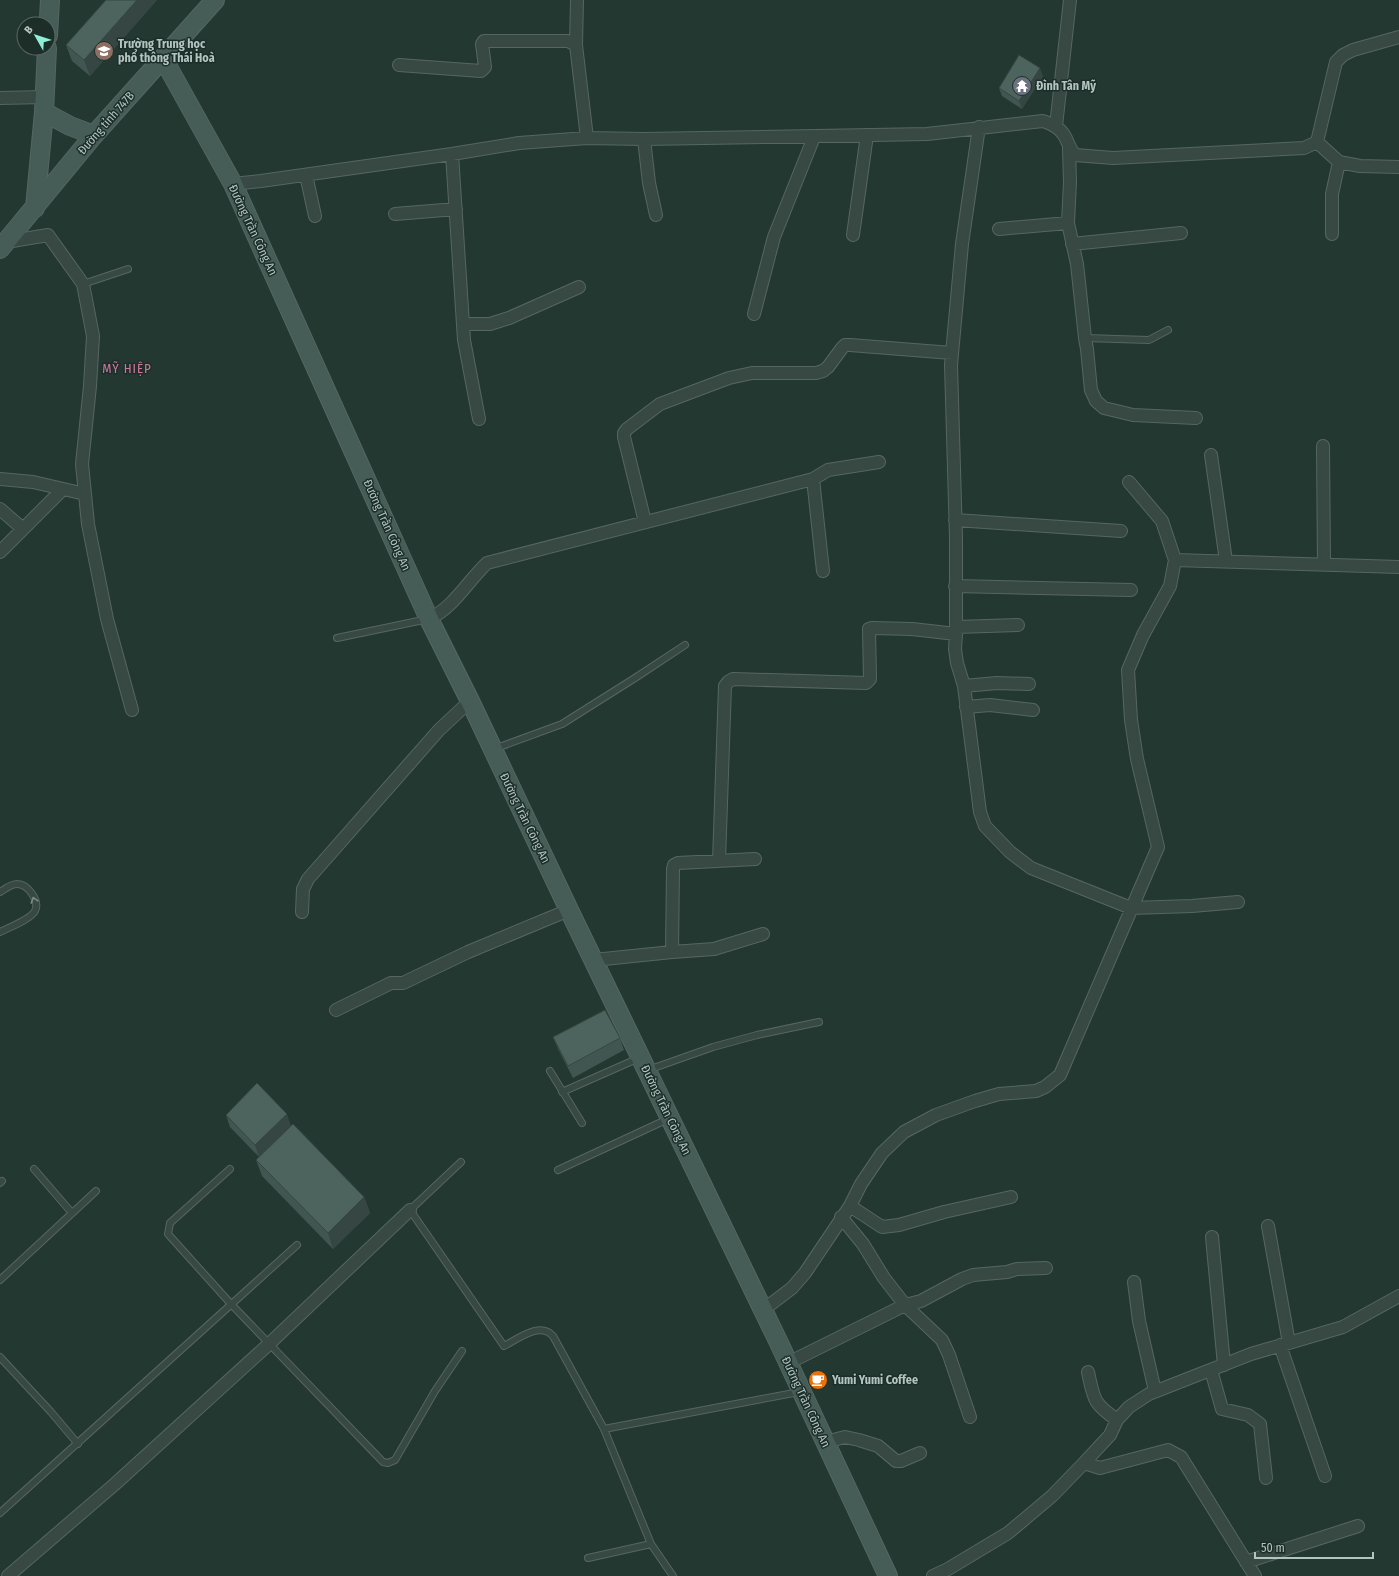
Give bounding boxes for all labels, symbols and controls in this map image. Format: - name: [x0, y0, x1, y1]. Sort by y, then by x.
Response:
- north arrow: [16, 16, 56, 56]
- text: B: [22, 24, 36, 37]
- place label: Trường Trung học phổ thông Thái Hoà: [118, 37, 215, 65]
- school or university icon: Trường Trung học phổ thông Thái Hoà: [93, 40, 115, 62]
- temple icon: Đình Tân Mỹ: [1011, 75, 1033, 97]
- place label: Đình Tân Mỹ: [1036, 79, 1096, 93]
- street label: Đường tỉnh 747B: [75, 88, 137, 157]
- street label: Đường Trần Công An: [226, 182, 281, 278]
- district label: MỸ HIỆP: [102, 361, 152, 376]
- street label: Đường Trần Công An: [361, 477, 414, 573]
- street label: Đường Trần Công An: [497, 770, 554, 865]
- one-way arrow: [30, 896, 39, 903]
- street label: Đường Trần Công An: [638, 1062, 695, 1157]
- street label: Đường Trần Công An: [779, 1354, 834, 1450]
- cafe icon: Yumi Yumi Coffee: [807, 1369, 829, 1391]
- place label: Yumi Yumi Coffee: [831, 1373, 918, 1387]
- scale bar: [1255, 1534, 1373, 1560]
- text: 50 m: [1261, 1541, 1285, 1555]

